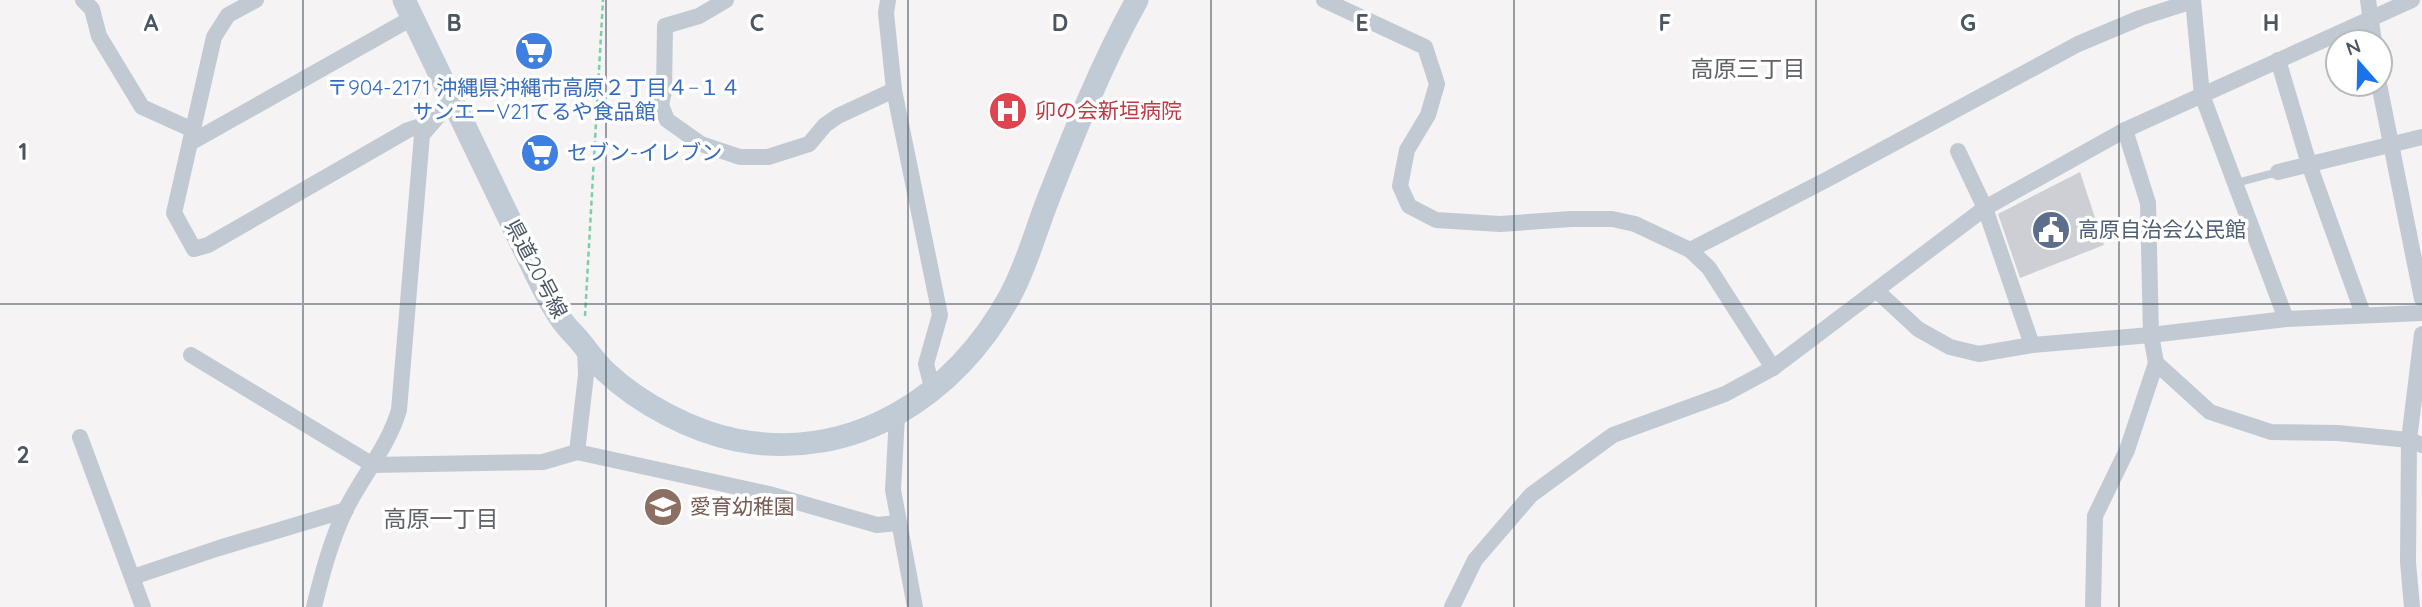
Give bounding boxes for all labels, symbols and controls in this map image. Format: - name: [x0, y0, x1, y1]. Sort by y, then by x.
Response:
- text: A: [144, 8, 159, 37]
- text: B: [446, 8, 462, 37]
- text: C: [750, 8, 764, 37]
- text: D: [1052, 8, 1068, 37]
- text: E: [1355, 8, 1369, 37]
- text: F: [1659, 8, 1671, 37]
- text: G: [1960, 8, 1976, 37]
- text: H: [2263, 8, 2279, 37]
- north arrow: [2324, 28, 2394, 98]
- supermarket icon: 〒904-2171 沖縄県沖縄市高原２丁目４−１４ サンエーV21てるや食品館: [513, 30, 555, 72]
- text: N: [2343, 33, 2364, 61]
- district label: 高原三丁目: [1691, 54, 1806, 83]
- place label: 〒904-2171 沖縄県沖縄市高原２丁目４−１４ サンエーV21てるや食品館: [327, 74, 741, 124]
- hospital icon: 卯の会新垣病院: [987, 90, 1029, 132]
- place label: 卯の会新垣病院: [1035, 97, 1182, 123]
- supermarket icon: セブン-イレブン: [519, 132, 561, 174]
- text: 1: [19, 137, 27, 166]
- place label: セブン-イレブン: [567, 139, 722, 165]
- public building icon: 高原自治会公民館: [2030, 209, 2072, 251]
- street label: 県道20号線: [500, 215, 574, 322]
- place label: 高原自治会公民館: [2078, 216, 2246, 242]
- text: 2: [16, 440, 30, 469]
- school or university icon: 愛育幼稚園: [642, 486, 684, 528]
- place label: 愛育幼稚園: [690, 493, 795, 519]
- district label: 高原一丁目: [384, 504, 499, 533]

